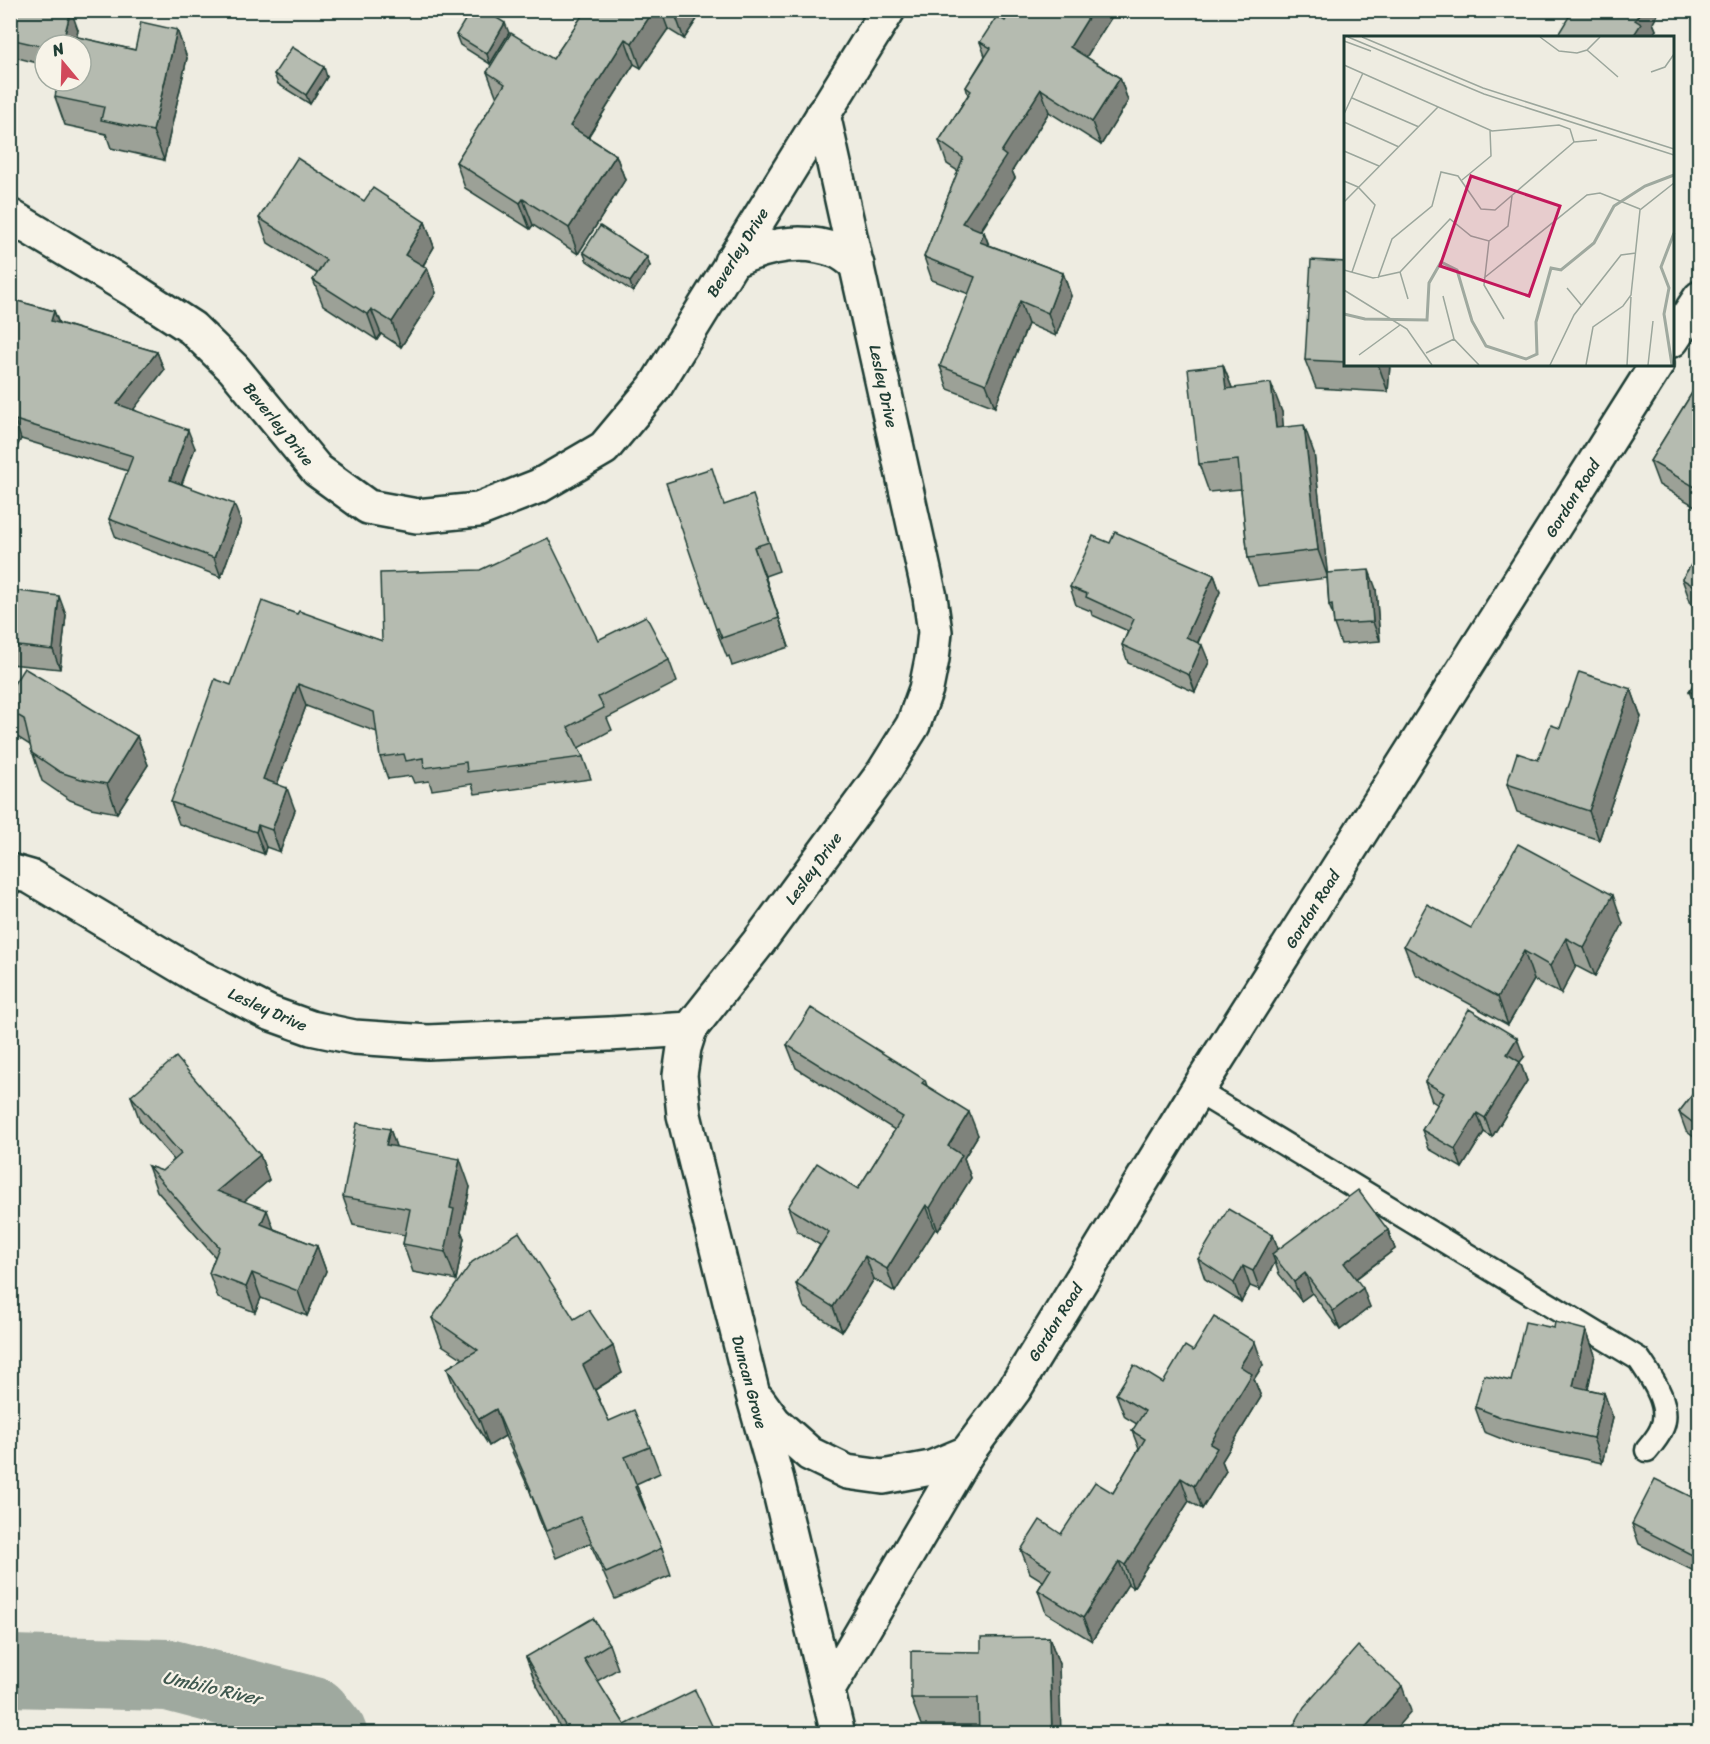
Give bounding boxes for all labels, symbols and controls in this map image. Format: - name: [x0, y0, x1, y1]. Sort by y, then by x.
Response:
- north arrow: [33, 33, 93, 93]
- text: N: [47, 33, 69, 65]
- inset map: [1344, 36, 1674, 366]
- street label: Beverley Drive: [698, 202, 777, 303]
- street label: Lesley Drive: [861, 342, 906, 430]
- street label: Beverley Drive: [235, 376, 322, 473]
- street label: Gordon Road: [1537, 452, 1609, 543]
- street label: Lesley Drive: [777, 826, 850, 911]
- street label: Gordon Road: [1277, 863, 1349, 954]
- street label: Lesley Drive: [223, 979, 312, 1040]
- street label: Gordon Road: [1020, 1276, 1092, 1367]
- street label: Duncan Grove: [723, 1332, 776, 1432]
- water label: Umbilo River: [160, 1661, 268, 1716]

